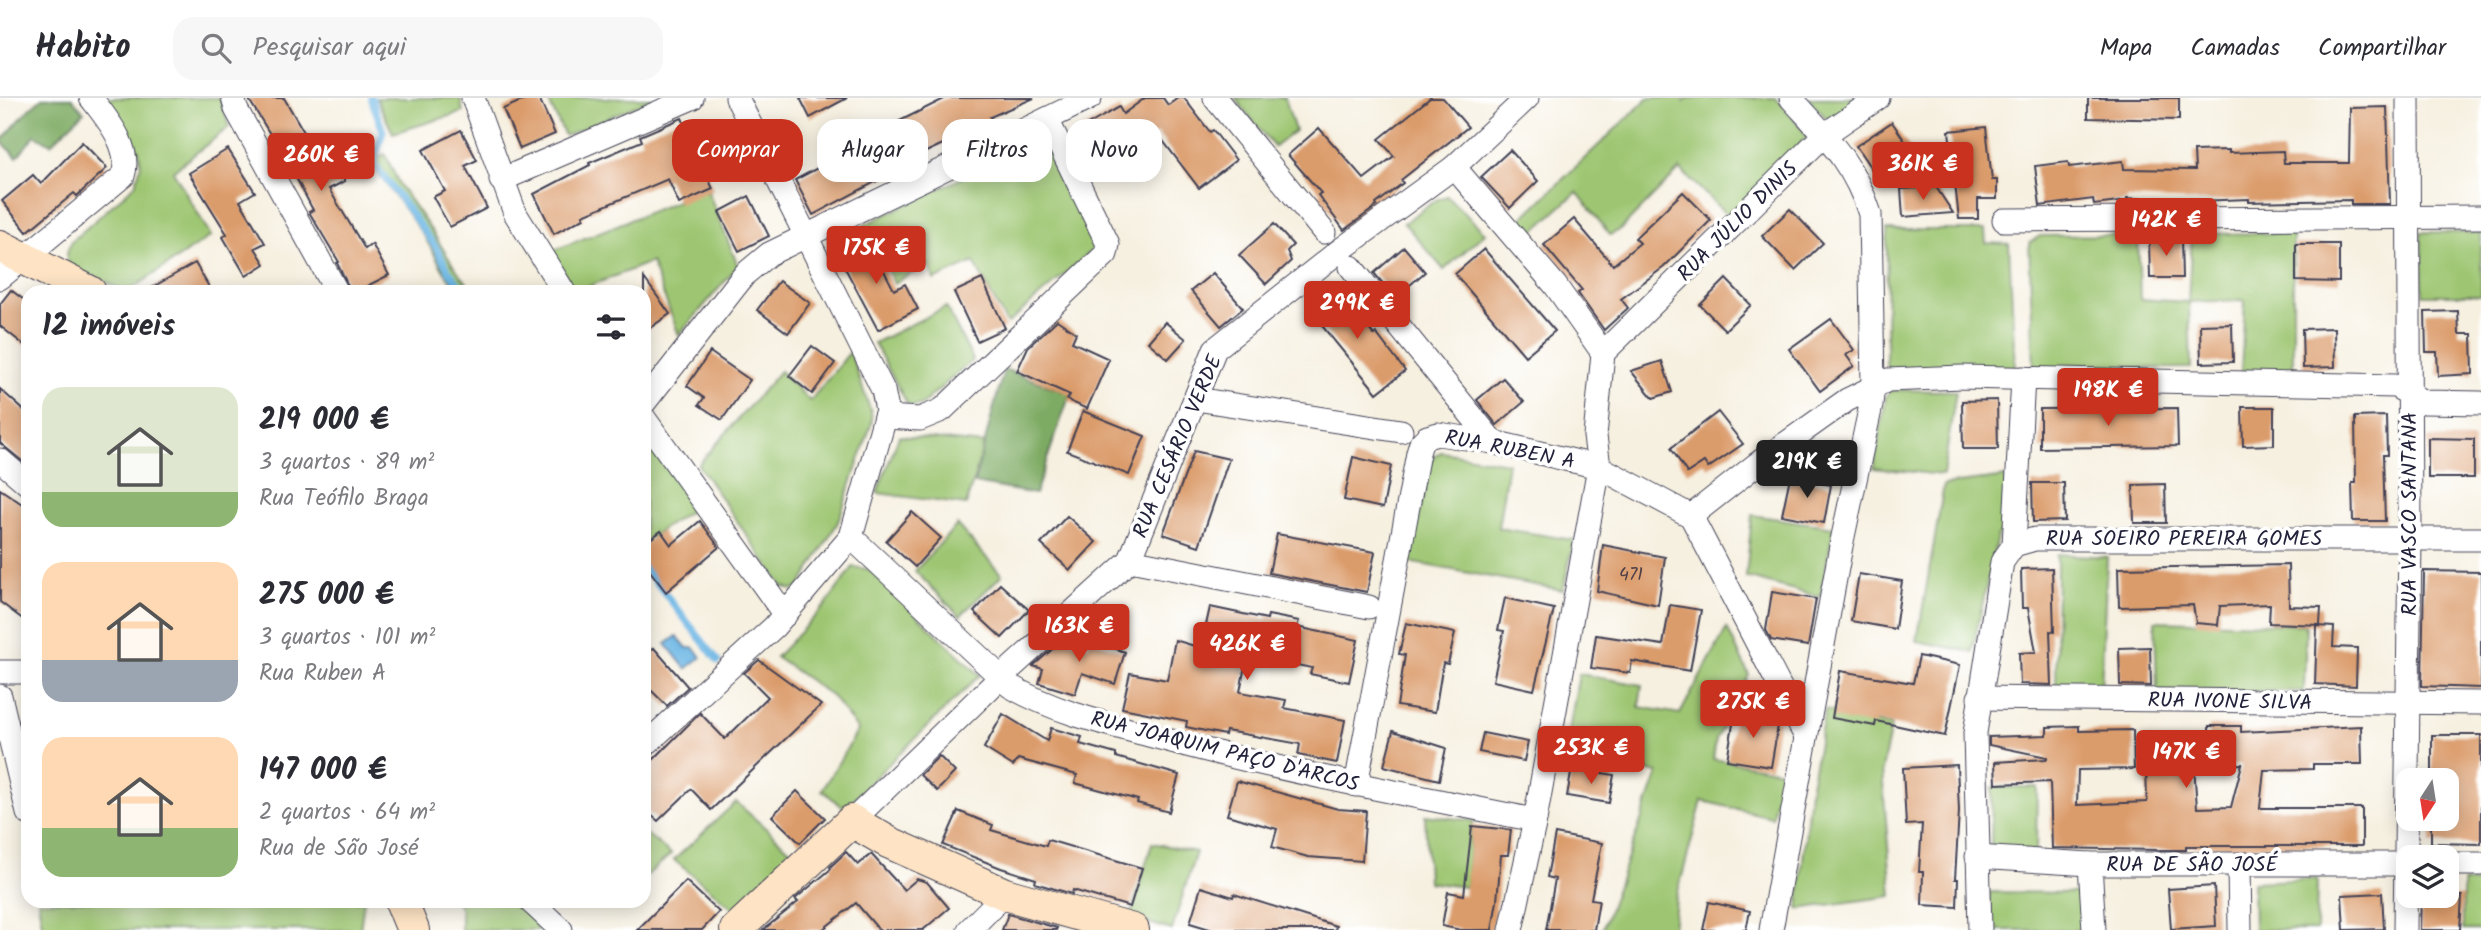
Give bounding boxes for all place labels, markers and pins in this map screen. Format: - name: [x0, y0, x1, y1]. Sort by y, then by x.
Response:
- pin: 260K €: [264, 134, 378, 193]
- pin: 361K €: [1866, 142, 1980, 202]
- pin: 142K €: [2109, 198, 2223, 258]
- pin: 175K €: [819, 226, 933, 286]
- pin: 299K €: [1300, 282, 1414, 341]
- pin: 198K €: [2051, 368, 2165, 428]
- pin: 219K €: [1750, 440, 1864, 500]
- pin: 163K €: [1022, 604, 1136, 664]
- pin: 426K €: [1190, 622, 1304, 682]
- pin: 275K €: [1696, 680, 1810, 740]
- pin: 253K €: [1534, 726, 1648, 786]
- pin: 147K €: [2129, 730, 2243, 790]

